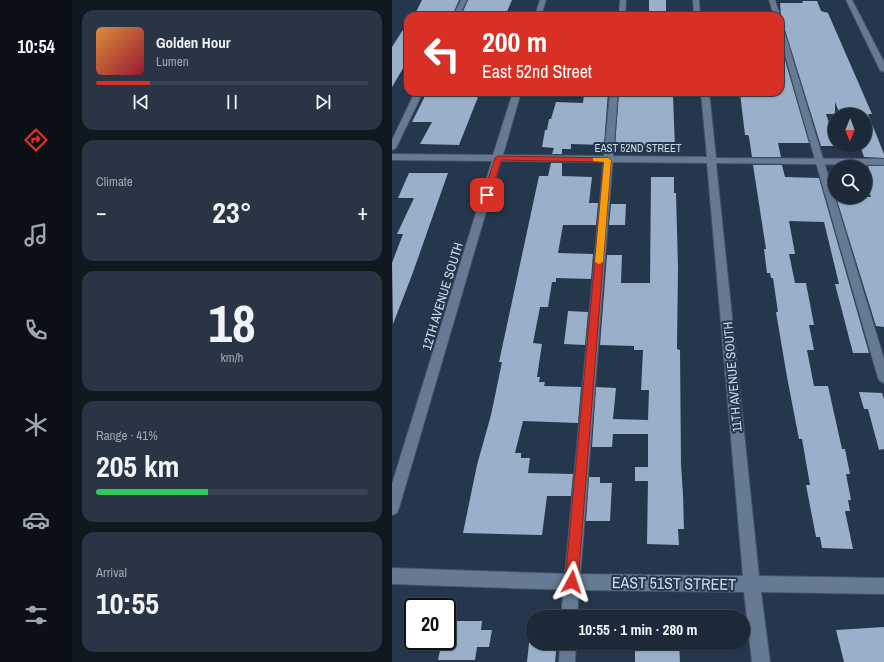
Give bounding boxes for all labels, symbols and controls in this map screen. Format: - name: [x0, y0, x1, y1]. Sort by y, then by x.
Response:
- text: 200 m: [482, 23, 547, 61]
- icon: left: [416, 28, 468, 80]
- text: Golden Hour: [156, 32, 231, 53]
- text: 10:54: [17, 34, 55, 59]
- text: Lumen: [156, 53, 189, 70]
- text: East 52nd Street: [482, 59, 592, 84]
- icon: previous: [130, 91, 152, 113]
- icon: pause: [221, 91, 243, 113]
- icon: next: [312, 91, 334, 113]
- north arrow: [828, 108, 872, 152]
- map controls: [828, 108, 872, 204]
- icon: directions: [22, 126, 50, 154]
- street label: EAST 52ND STREET: [594, 141, 682, 155]
- button: search: [828, 160, 872, 204]
- text: Climate: [96, 173, 133, 190]
- pin: [470, 178, 504, 212]
- icon: arrive: [476, 184, 498, 206]
- text: 23°: [212, 192, 252, 232]
- text: −: [96, 197, 107, 227]
- text: +: [357, 197, 368, 227]
- icon: music: [22, 221, 50, 249]
- street label: 12TH AVENUE SOUTH: [418, 240, 467, 352]
- text: 18: [208, 288, 256, 358]
- icon: phone: [22, 316, 50, 344]
- street label: 11TH AVENUE SOUTH: [719, 321, 746, 433]
- text: km/h: [220, 349, 244, 366]
- icon: climate: [22, 411, 50, 439]
- text: Range · 41%: [96, 427, 158, 444]
- text: 205 km: [96, 446, 179, 486]
- icon: car: [22, 506, 50, 534]
- position arrow: [551, 561, 593, 603]
- text: Arrival: [96, 564, 127, 581]
- street label: EAST 51ST STREET: [612, 571, 736, 595]
- text: 10:55: [96, 583, 159, 623]
- speed limit sign: 20: [404, 598, 456, 650]
- icon: filters: [22, 601, 50, 629]
- text: 10:55 · 1 min · 280 m: [579, 619, 697, 640]

